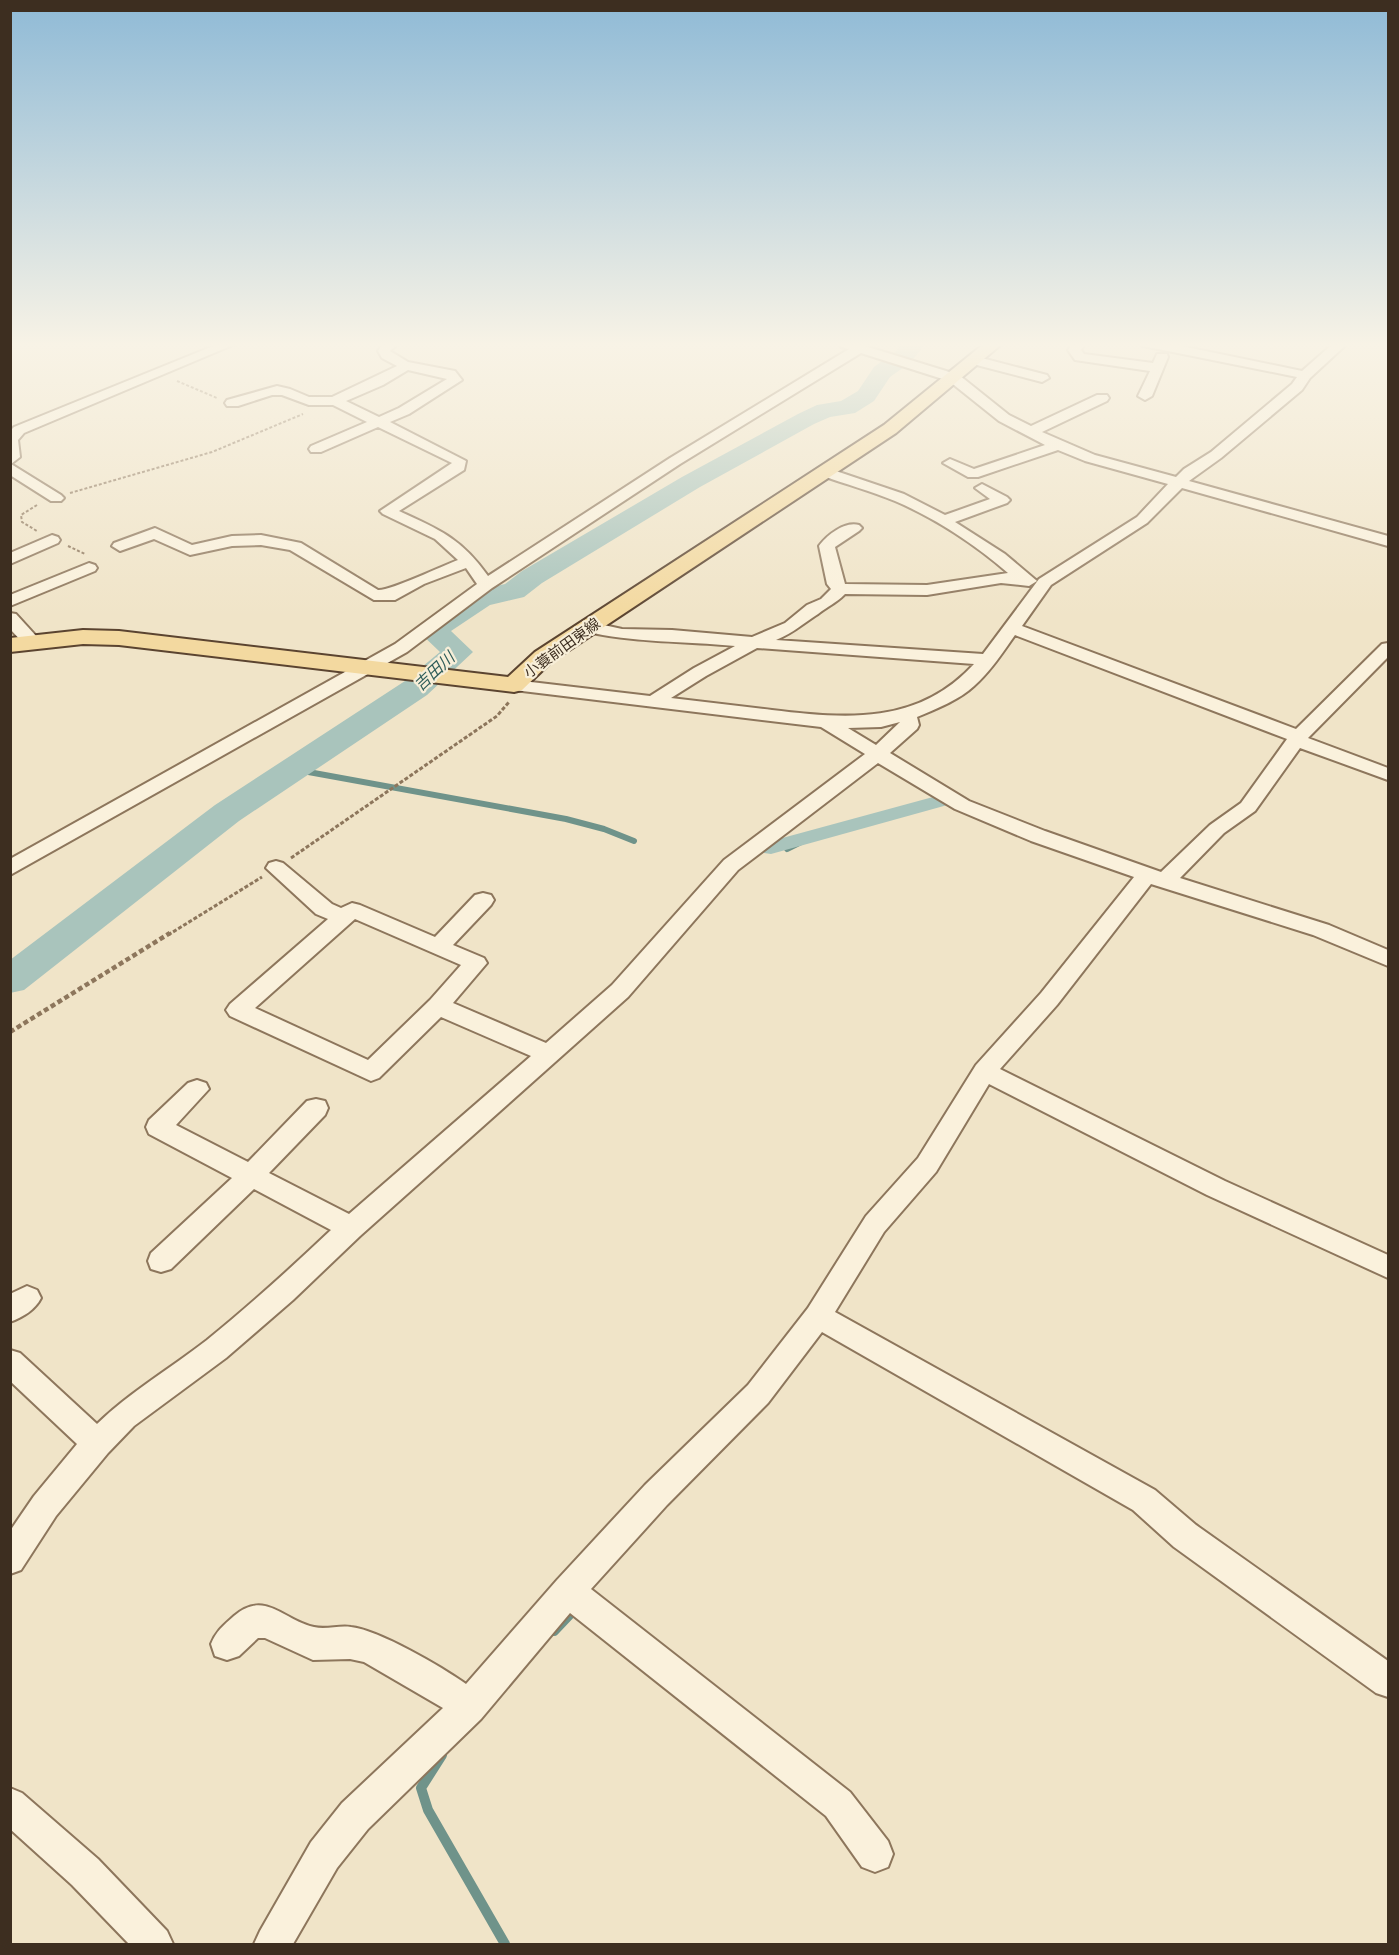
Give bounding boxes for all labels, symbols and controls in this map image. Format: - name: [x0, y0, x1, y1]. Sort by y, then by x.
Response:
- street label: 小蓑前田東線: [520, 614, 604, 682]
- water label: 吉田川: [410, 647, 460, 695]

